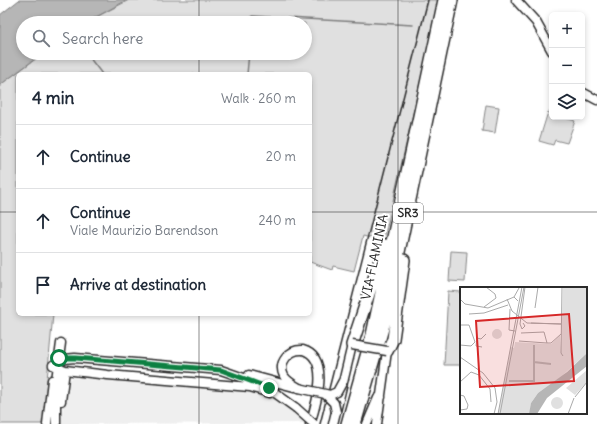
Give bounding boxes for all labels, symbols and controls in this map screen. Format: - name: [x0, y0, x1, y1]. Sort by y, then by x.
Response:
- map controls: [549, 12, 585, 120]
- button: +: [549, 12, 585, 48]
- search box: [16, 16, 312, 60]
- icon: search: [30, 27, 52, 49]
- text: Search here: [62, 29, 143, 48]
- button: −: [549, 48, 585, 84]
- button: layers: [549, 84, 585, 120]
- text: 4 min: [32, 87, 74, 109]
- text: Walk · 260 m: [221, 90, 296, 107]
- icon: ahead: [32, 146, 54, 168]
- text: Continue: [70, 147, 131, 166]
- text: 20 m: [266, 148, 296, 165]
- text: Continue: [70, 203, 131, 222]
- road number: SR3: [393, 203, 423, 223]
- icon: ahead: [32, 210, 54, 232]
- text: 240 m: [259, 212, 296, 229]
- street label: VIA FLAMINIA: [357, 213, 392, 302]
- text: Viale Maurizio Barendson: [70, 222, 218, 239]
- icon: arrive: [32, 274, 54, 296]
- text: Arrive at destination: [70, 275, 206, 294]
- inset map: [460, 287, 587, 414]
- route start: [50, 349, 68, 367]
- route end: [260, 379, 278, 397]

